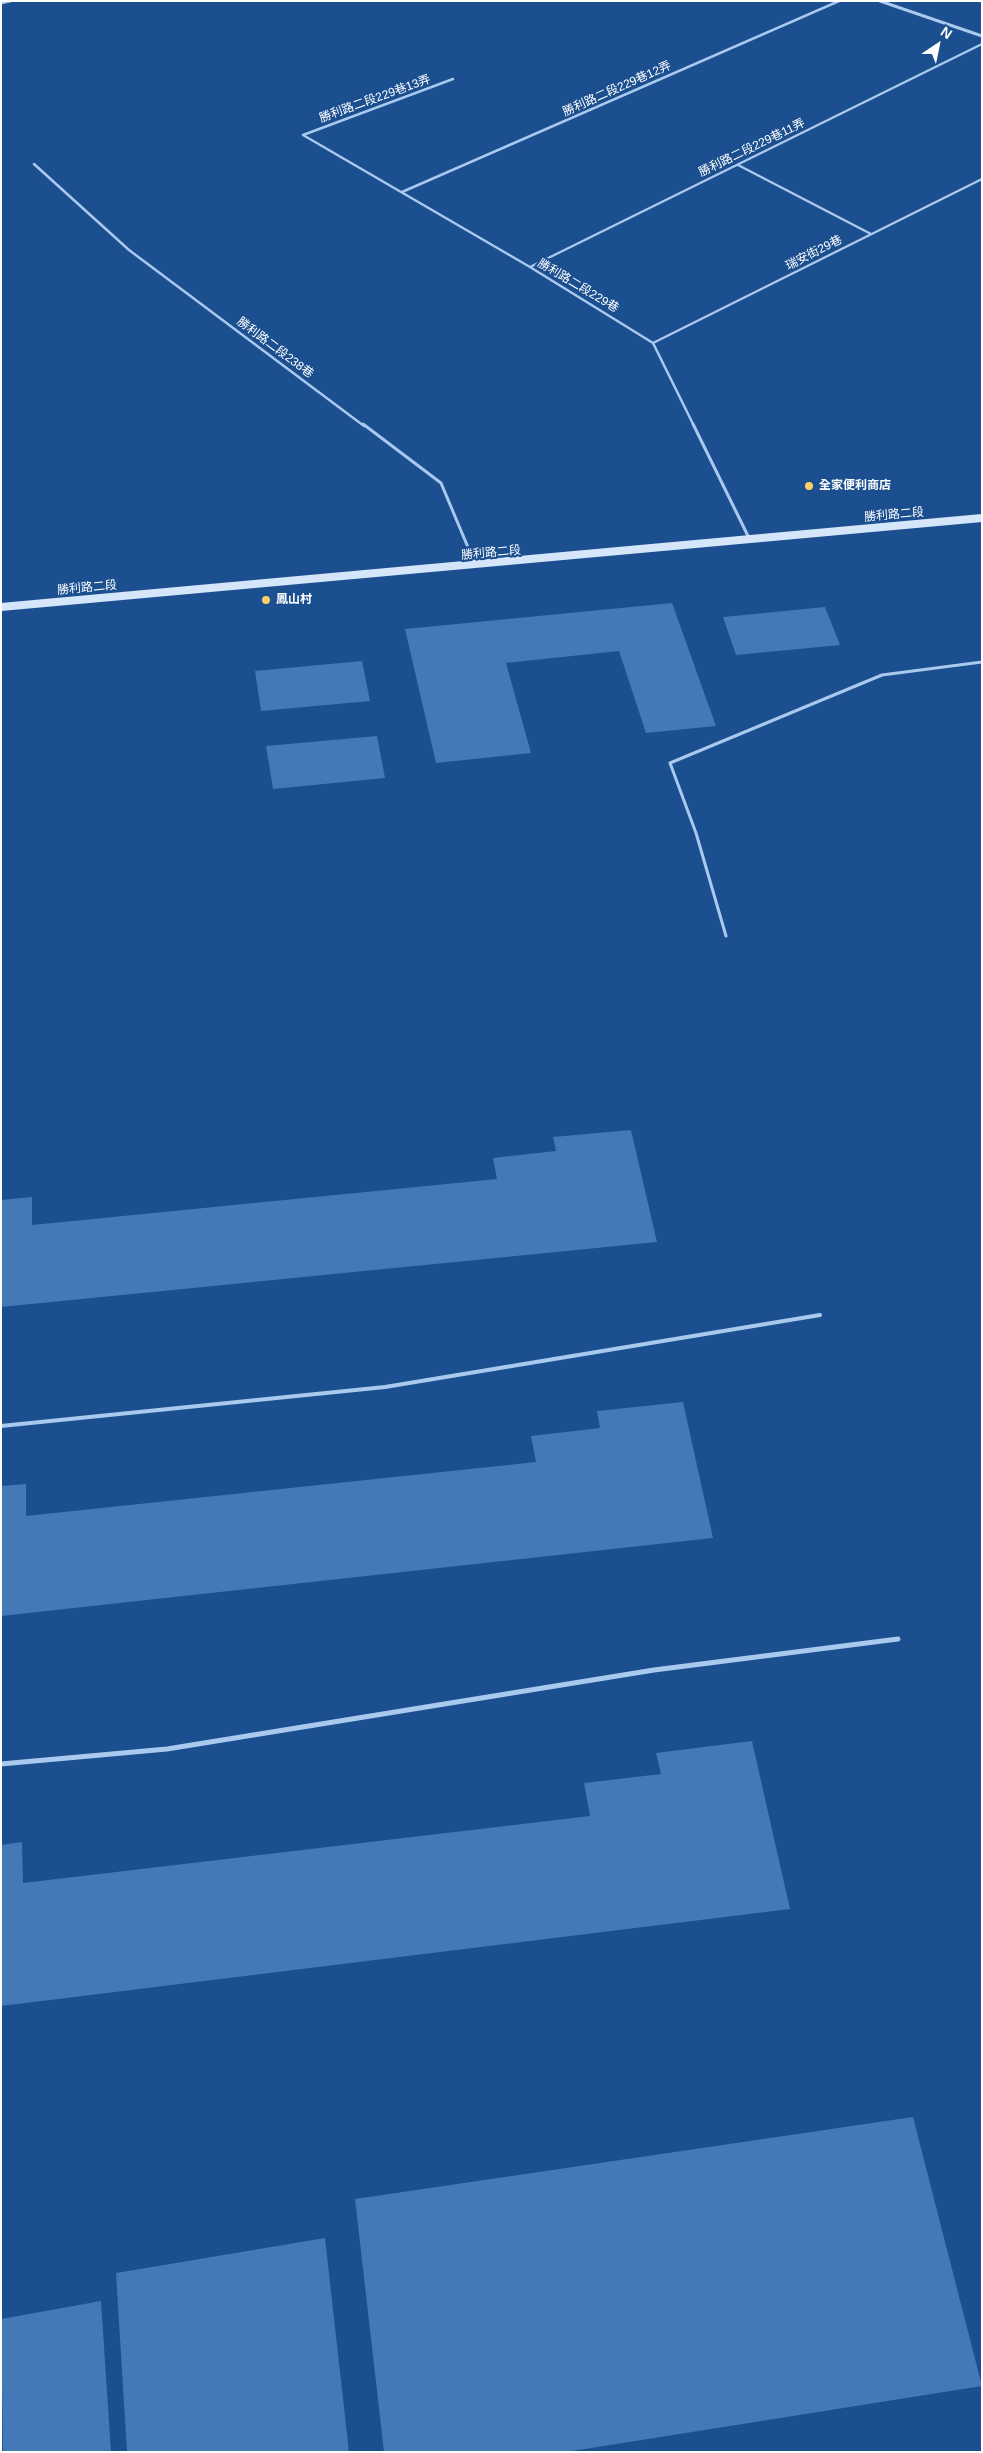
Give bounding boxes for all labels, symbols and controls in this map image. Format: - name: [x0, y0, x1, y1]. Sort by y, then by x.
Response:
- north arrow: [913, 20, 963, 70]
- text: N: [938, 23, 955, 42]
- street label: 勝利路二段229巷12弄: [560, 59, 674, 119]
- street label: 勝利路二段229巷13弄: [317, 72, 433, 126]
- street label: 勝利路二段229巷11弄: [696, 116, 808, 180]
- street label: 瑞安街29巷: [783, 233, 845, 273]
- street label: 勝利路二段229巷: [535, 256, 621, 316]
- street label: 勝利路二段238巷: [234, 315, 316, 381]
- place label: 全家便利商店: [819, 479, 891, 493]
- marker: 全家便利商店: [803, 480, 815, 492]
- street label: 勝利路二段: [863, 505, 925, 525]
- street label: 勝利路二段: [460, 543, 522, 563]
- street label: 勝利路二段: [56, 578, 118, 598]
- place label: 鳳山村: [276, 593, 312, 607]
- marker: 鳳山村: [260, 594, 272, 606]

